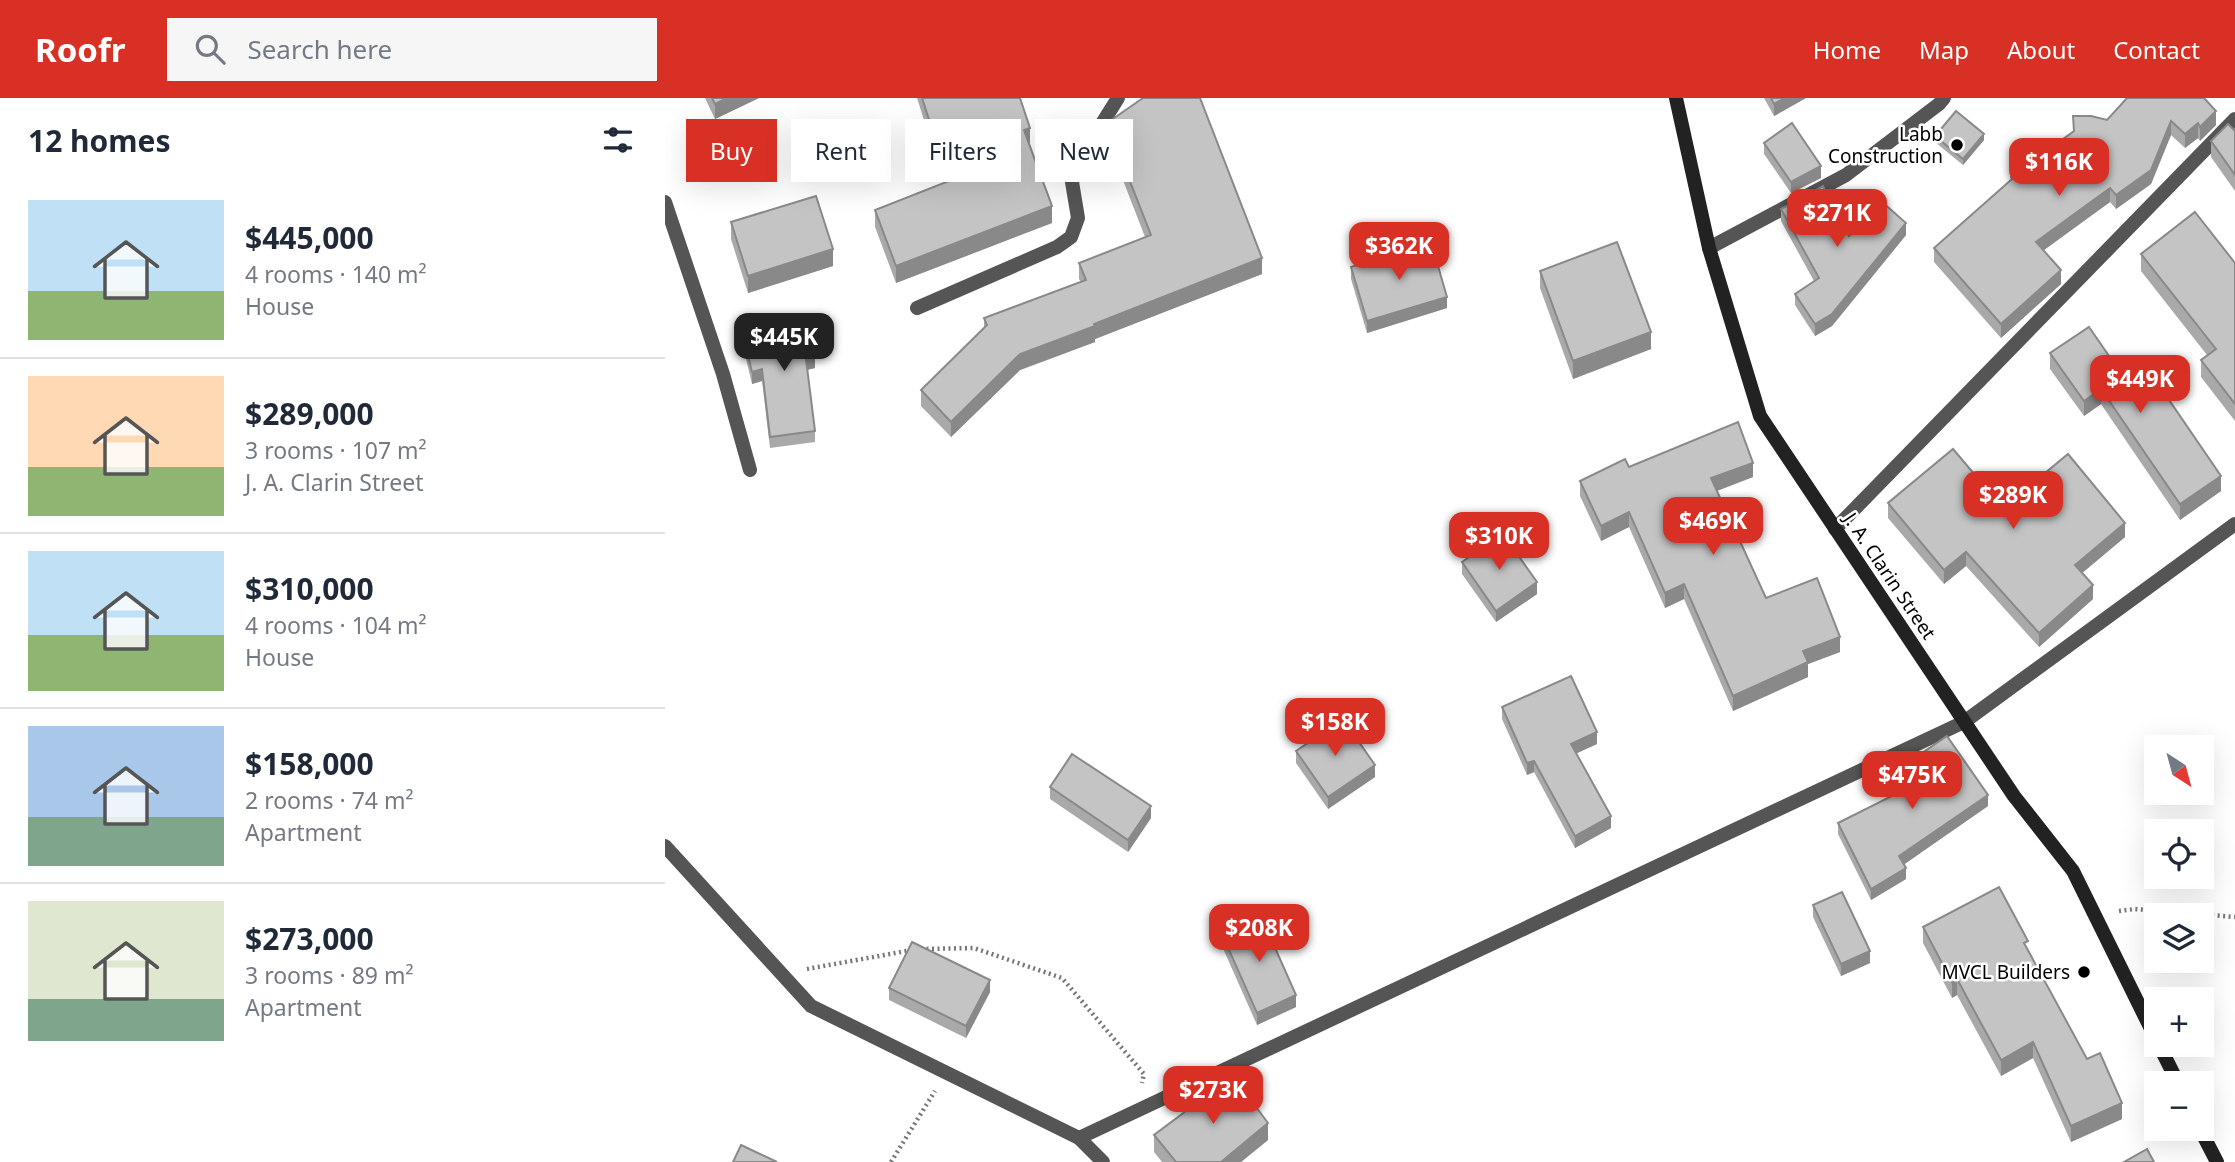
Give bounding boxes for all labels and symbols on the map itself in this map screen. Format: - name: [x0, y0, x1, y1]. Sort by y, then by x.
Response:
- place label: Labb Construction: [1828, 121, 1943, 169]
- marker: Labb Construction: [1949, 137, 1965, 153]
- pin: $116K: [2010, 139, 2108, 198]
- pin: $271K: [1788, 190, 1886, 249]
- pin: $362K: [1350, 222, 1448, 282]
- pin: $445K: [735, 314, 833, 373]
- pin: $449K: [2091, 356, 2189, 415]
- pin: $289K: [1964, 472, 2062, 531]
- pin: $469K: [1664, 498, 1762, 557]
- street label: J. A. Clarin Street: [1837, 506, 1942, 644]
- pin: $310K: [1450, 512, 1548, 572]
- pin: $158K: [1286, 698, 1384, 758]
- north arrow: [2144, 735, 2214, 805]
- pin: $475K: [1863, 752, 1961, 811]
- pin: $208K: [1210, 904, 1308, 964]
- place label: MVCL Builders: [1941, 959, 2070, 985]
- marker: MVCL Builders: [2076, 964, 2092, 980]
- pin: $273K: [1164, 1066, 1262, 1126]

